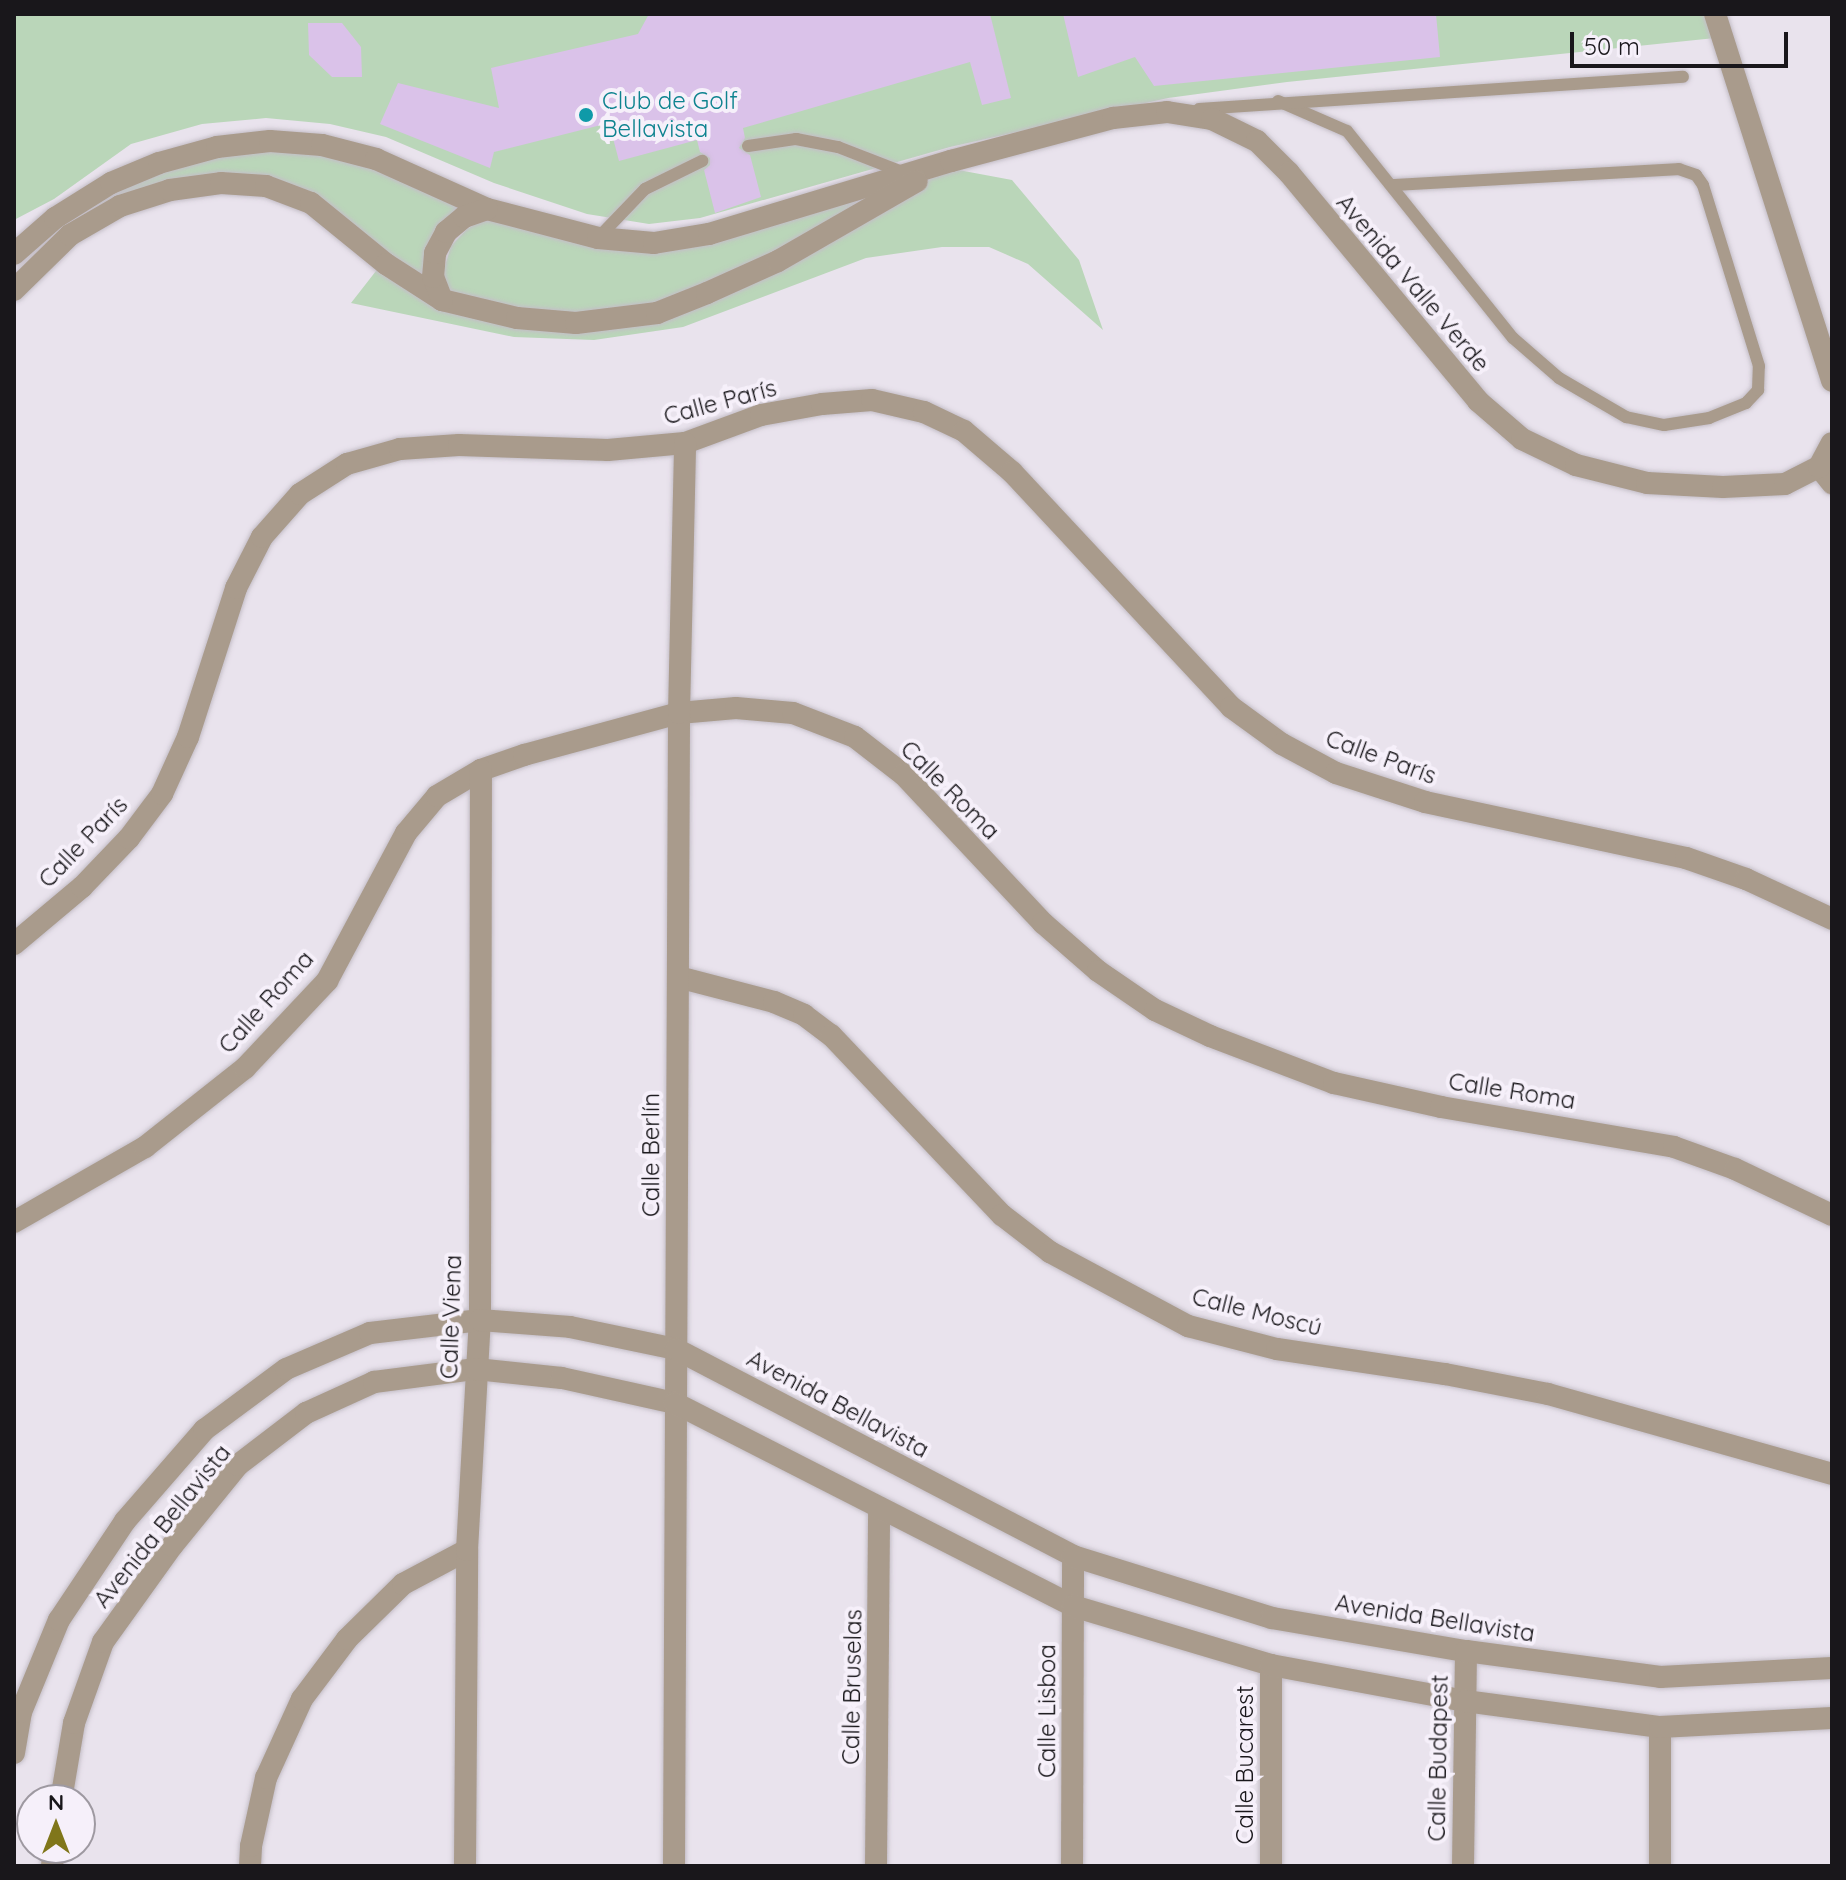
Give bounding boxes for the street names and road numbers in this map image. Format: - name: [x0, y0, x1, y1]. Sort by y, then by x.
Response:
- street label: Avenida Valle Verde: [1330, 189, 1496, 377]
- street label: Calle París: [660, 373, 780, 431]
- street label: Calle París: [1322, 724, 1440, 790]
- street label: Calle Roma: [895, 735, 1005, 845]
- street label: Calle París: [33, 790, 133, 894]
- street label: Calle Roma: [212, 945, 320, 1059]
- street label: Calle Roma: [1447, 1067, 1577, 1115]
- street label: Calle Berlín: [637, 1093, 665, 1217]
- street label: Calle Viena: [434, 1254, 468, 1380]
- street label: Calle Moscú: [1189, 1282, 1325, 1342]
- street label: Avenida Bellavista: [742, 1344, 934, 1464]
- street label: Avenida Bellavista: [87, 1438, 237, 1614]
- street label: Avenida Bellavista: [1333, 1588, 1537, 1648]
- street label: Calle Bruselas: [836, 1609, 868, 1765]
- street label: Calle Lisboa: [1033, 1644, 1061, 1778]
- street label: Calle Budapest: [1422, 1674, 1454, 1842]
- street label: Calle Bucarest: [1231, 1685, 1259, 1845]

